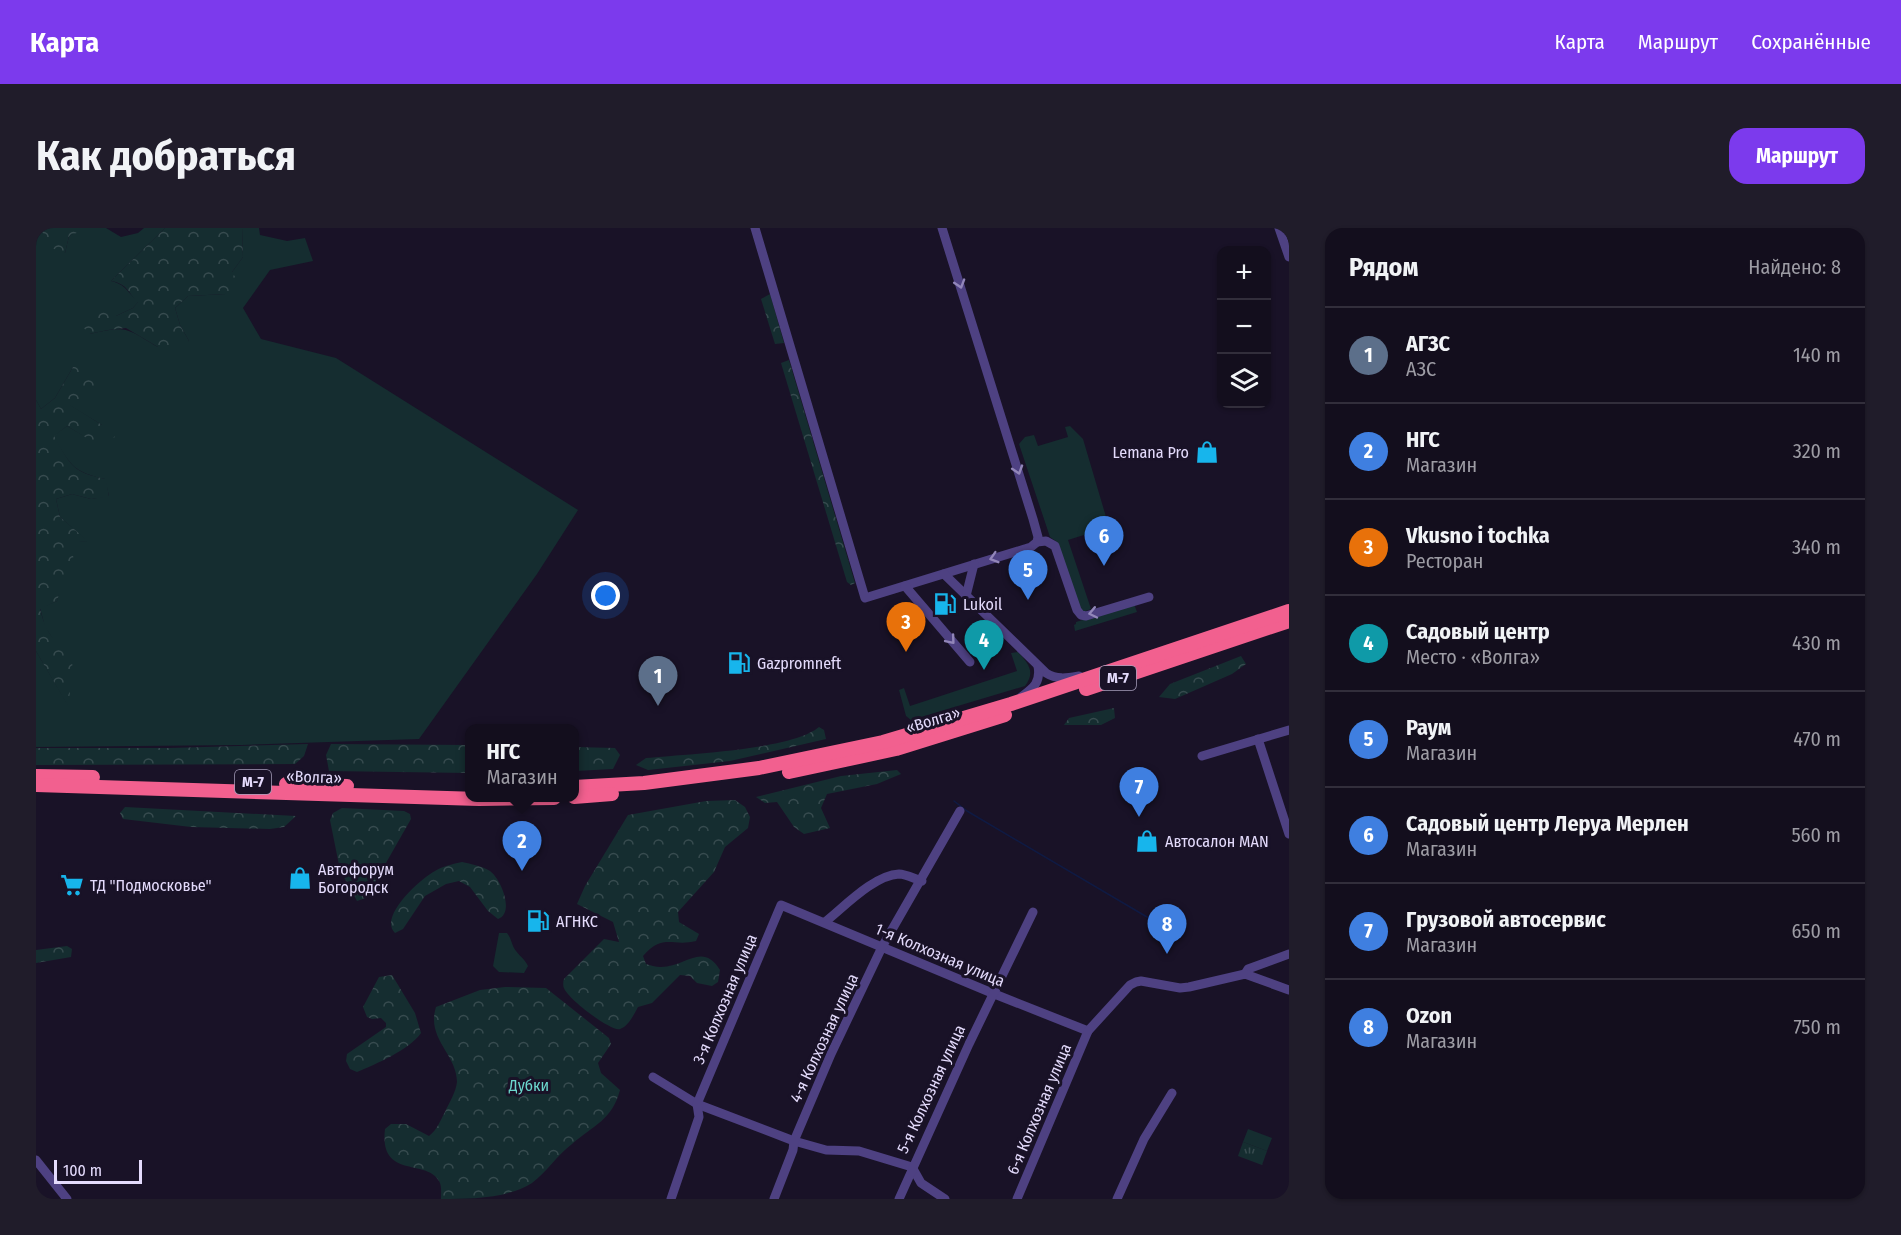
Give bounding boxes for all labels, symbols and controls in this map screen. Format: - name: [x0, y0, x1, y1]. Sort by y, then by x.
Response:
- text: Карта: [30, 26, 99, 59]
- text: Карта: [1555, 29, 1605, 55]
- text: Маршрут: [1638, 29, 1718, 55]
- text: Сохранённые: [1751, 29, 1871, 55]
- button: Маршрут: [1729, 128, 1865, 184]
- text: Как добраться: [36, 131, 296, 181]
- map controls: [1217, 246, 1271, 408]
- button: +: [1217, 246, 1271, 300]
- text: Рядом: [1349, 252, 1418, 283]
- text: Найдено: 8: [1748, 255, 1841, 279]
- one-way arrow: [953, 278, 965, 289]
- button: −: [1217, 300, 1271, 354]
- text: АГЗС: [1406, 330, 1450, 357]
- text: 1: [1364, 343, 1373, 367]
- text: 140 m: [1793, 343, 1841, 367]
- button: layers: [1217, 354, 1271, 408]
- text: АЗС: [1406, 357, 1436, 381]
- text: НГС: [1406, 426, 1440, 453]
- shop icon: Lemana Pro: [1194, 439, 1220, 465]
- text: 2: [1364, 439, 1373, 463]
- text: 320 m: [1793, 439, 1841, 463]
- place label: Lemana Pro: [1113, 443, 1189, 462]
- text: Магазин: [1406, 453, 1477, 477]
- one-way arrow: [1011, 464, 1023, 475]
- pin: 6: [1084, 516, 1124, 566]
- text: Vkusno i tochka: [1406, 522, 1550, 549]
- text: 3: [1364, 535, 1373, 559]
- text: 340 m: [1792, 535, 1841, 559]
- text: Ресторан: [1406, 549, 1483, 573]
- pin: 5: [1008, 550, 1048, 600]
- one-way arrow: [989, 551, 1000, 563]
- your location: [591, 581, 620, 610]
- fuel station icon: Lukoil: [932, 591, 958, 617]
- place label: Lukoil: [963, 595, 1002, 614]
- pin: 3: [886, 602, 926, 652]
- one-way arrow: [1088, 606, 1098, 619]
- text: Садовый центр: [1406, 618, 1550, 645]
- pin: 4: [964, 620, 1004, 670]
- text: 4: [1363, 631, 1374, 655]
- text: 430 m: [1792, 631, 1841, 655]
- one-way arrow: [944, 633, 955, 644]
- text: Место · «Волга»: [1406, 645, 1540, 669]
- fuel station icon: Gazpromneft: [726, 650, 752, 676]
- place label: Gazpromneft: [757, 654, 842, 673]
- pin: 1: [638, 656, 678, 706]
- road number: М-7: [1100, 666, 1136, 690]
- street label: «Волга»: [904, 703, 962, 737]
- text: Раум: [1406, 714, 1451, 741]
- popup: [465, 724, 579, 802]
- text: 5: [1364, 727, 1373, 751]
- text: 470 m: [1793, 727, 1841, 751]
- text: НГС: [486, 738, 520, 765]
- text: Магазин: [1406, 741, 1477, 765]
- text: Магазин: [486, 765, 558, 789]
- street label: «Волга»: [286, 767, 342, 787]
- pin: 7: [1120, 768, 1158, 817]
- road number: М-7: [235, 770, 271, 794]
- text: Садовый центр Леруа Мерлен: [1406, 810, 1689, 837]
- pin: 2: [502, 822, 542, 871]
- text: 6: [1363, 823, 1374, 847]
- text: 560 m: [1791, 823, 1841, 847]
- shop icon: Автосалон MAN: [1134, 828, 1160, 854]
- place label: Автосалон MAN: [1165, 832, 1269, 851]
- text: Магазин: [1406, 837, 1477, 861]
- place label: Автофорум Богородск: [318, 860, 394, 897]
- shop icon: Автофорум Богородск: [287, 865, 313, 891]
- supermarket icon: ТД "Подмосковье": [59, 872, 85, 898]
- place label: ТД "Подмосковье": [90, 876, 212, 895]
- pin: 8: [1148, 904, 1186, 954]
- text: Грузовой автосервис: [1406, 906, 1606, 933]
- fuel station icon: АГНКС: [525, 908, 551, 934]
- place label: АГНКС: [556, 912, 598, 931]
- street label: 1-я Колхозная улица: [873, 919, 1008, 991]
- text: 7: [1364, 919, 1373, 943]
- text: 650 m: [1792, 919, 1841, 943]
- street label: 3-я Колхозная улица: [689, 931, 761, 1067]
- text: Магазин: [1406, 933, 1477, 957]
- street label: 4-я Колхозная улица: [786, 970, 862, 1105]
- text: Ozon: [1406, 1002, 1452, 1029]
- text: 8: [1363, 1015, 1374, 1039]
- text: 750 m: [1794, 1015, 1841, 1039]
- street label: 5-я Колхозная улица: [893, 1022, 969, 1156]
- text: Магазин: [1406, 1029, 1477, 1053]
- street label: 6-я Колхозная улица: [1003, 1041, 1075, 1177]
- park label: Дубки: [508, 1076, 549, 1095]
- scale bar: [54, 1157, 142, 1184]
- text: 100 m: [63, 1161, 102, 1180]

